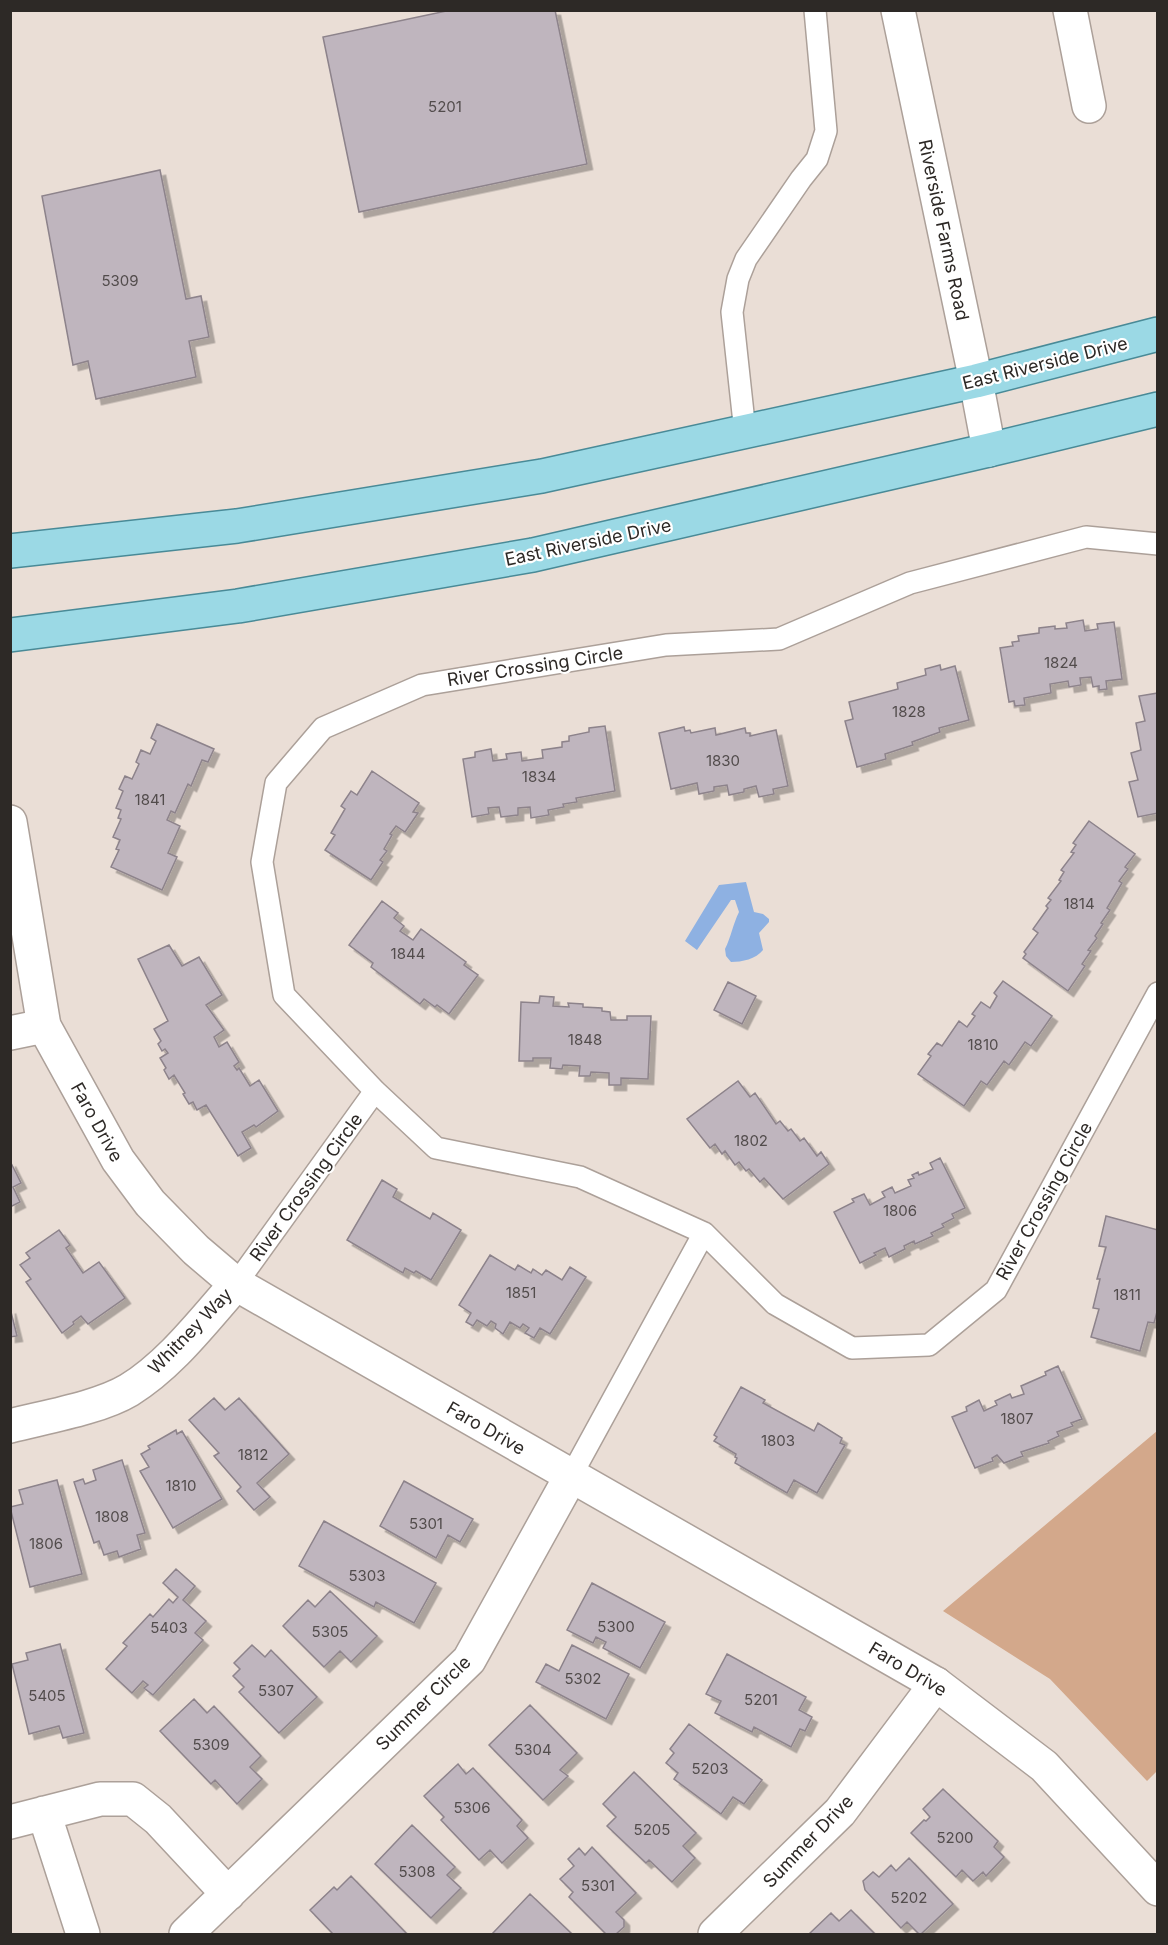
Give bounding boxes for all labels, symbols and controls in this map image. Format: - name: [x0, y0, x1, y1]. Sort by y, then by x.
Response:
- house number: 5201: [428, 97, 462, 116]
- street label: Riverside Farms Road: [915, 138, 973, 322]
- house number: 5309: [101, 271, 139, 290]
- street label: East Riverside Drive: [960, 332, 1130, 394]
- street label: East Riverside Drive: [503, 514, 673, 570]
- street label: River Crossing Circle: [446, 642, 624, 690]
- house number: 1824: [1044, 653, 1078, 672]
- house number: 1828: [892, 702, 926, 721]
- house number: 1830: [706, 751, 740, 770]
- house number: 1834: [522, 767, 556, 786]
- house number: 1841: [135, 790, 165, 809]
- house number: 1814: [1063, 894, 1095, 913]
- house number: 1844: [391, 944, 425, 963]
- house number: 1848: [568, 1030, 602, 1049]
- house number: 1810: [968, 1035, 998, 1054]
- street label: Faro Drive: [67, 1079, 127, 1165]
- street label: River Crossing Circle: [245, 1109, 367, 1265]
- street label: River Crossing Circle: [992, 1118, 1096, 1284]
- house number: 1802: [734, 1131, 768, 1150]
- house number: 1806: [883, 1201, 917, 1220]
- house number: 1851: [506, 1283, 536, 1302]
- street label: Whitney Way: [144, 1284, 236, 1378]
- house number: 1811: [1113, 1285, 1141, 1304]
- street label: Faro Drive: [443, 1397, 529, 1459]
- house number: 1807: [1000, 1409, 1034, 1428]
- house number: 1803: [761, 1431, 795, 1450]
- house number: 1812: [238, 1445, 268, 1464]
- house number: 1810: [166, 1476, 196, 1495]
- house number: 1808: [95, 1507, 129, 1526]
- house number: 5301: [409, 1514, 443, 1533]
- house number: 1806: [29, 1534, 63, 1553]
- house number: 5303: [348, 1566, 386, 1585]
- house number: 5300: [597, 1617, 635, 1636]
- house number: 5403: [150, 1618, 188, 1637]
- house number: 5305: [312, 1622, 348, 1641]
- street label: Faro Drive: [865, 1638, 951, 1700]
- street label: Summer Circle: [371, 1651, 475, 1755]
- house number: 5302: [565, 1669, 602, 1688]
- house number: 5307: [258, 1681, 294, 1700]
- house number: 5405: [28, 1686, 66, 1705]
- house number: 5201: [744, 1690, 778, 1709]
- house number: 5309: [192, 1735, 230, 1754]
- house number: 5304: [514, 1740, 552, 1759]
- house number: 5203: [692, 1759, 729, 1778]
- street label: Summer Drive: [759, 1790, 857, 1892]
- house number: 5306: [453, 1798, 491, 1817]
- house number: 5205: [634, 1820, 670, 1839]
- house number: 5200: [936, 1828, 974, 1847]
- house number: 5308: [398, 1862, 436, 1881]
- house number: 5301: [581, 1876, 615, 1895]
- house number: 5202: [891, 1888, 927, 1907]

